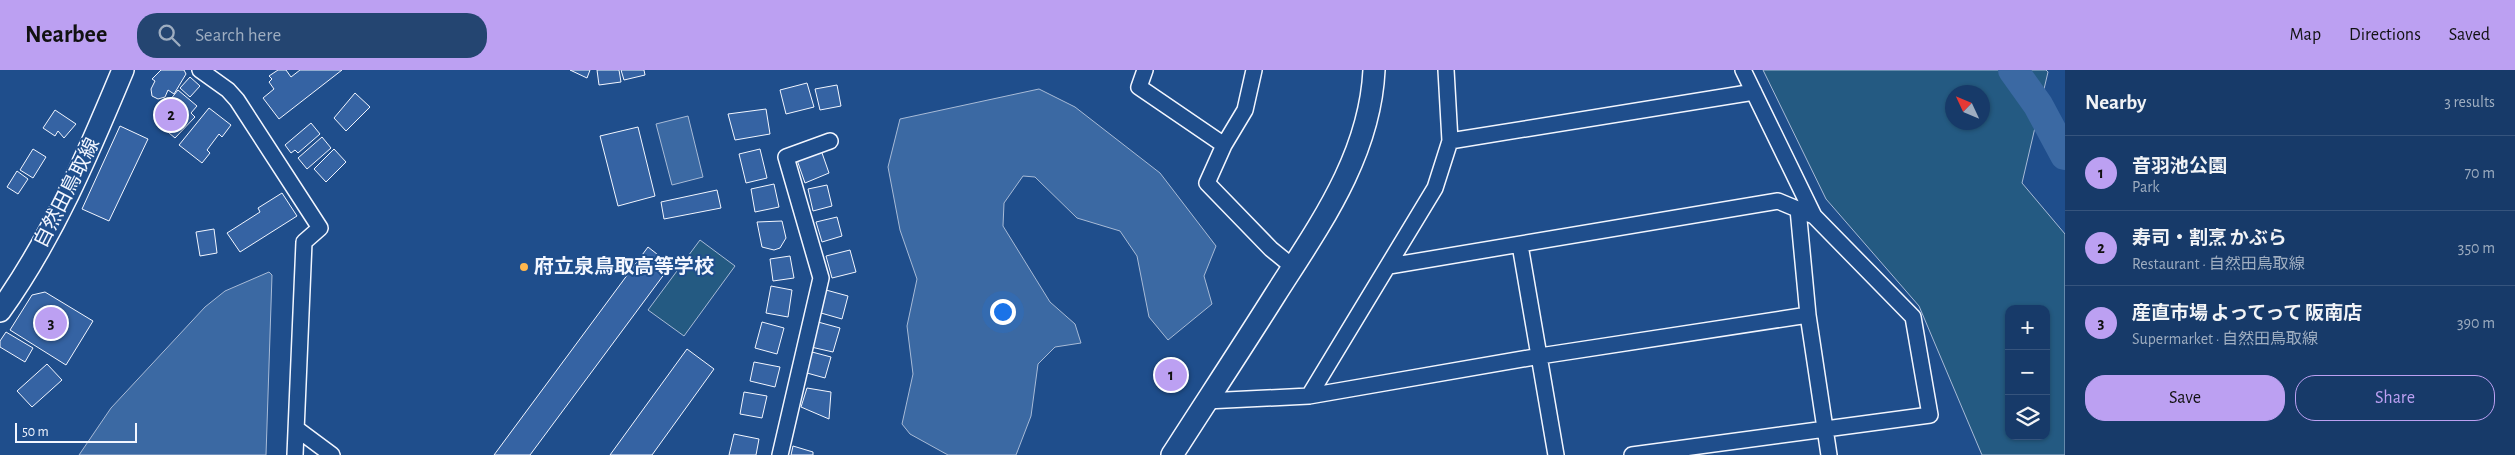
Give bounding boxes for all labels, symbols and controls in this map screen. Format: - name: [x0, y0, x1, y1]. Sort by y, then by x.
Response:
- search box: [137, 13, 487, 58]
- icon: search: [155, 21, 183, 49]
- text: Nearbee: [25, 23, 107, 47]
- text: Search here: [195, 26, 281, 45]
- text: Map: [2290, 26, 2321, 44]
- text: Directions: [2349, 26, 2421, 44]
- text: Saved: [2449, 26, 2490, 44]
- north arrow: [1945, 85, 1990, 130]
- text: Nearby: [2085, 92, 2146, 113]
- text: 3 results: [2444, 94, 2495, 110]
- pin: 2: [155, 96, 187, 134]
- street label: 自然田鳥取線: [29, 134, 103, 251]
- text: 音羽池公園: [2132, 157, 2227, 176]
- text: 1: [2098, 165, 2104, 181]
- text: 70 m: [2464, 165, 2495, 181]
- text: Park: [2132, 179, 2160, 195]
- text: 寿司・割烹 かぶら: [2132, 229, 2287, 248]
- text: 2: [2097, 240, 2105, 256]
- text: 350 m: [2458, 240, 2495, 256]
- place label: 府立泉鳥取高等学校: [534, 255, 714, 277]
- text: Restaurant · 自然田鳥取線: [2132, 256, 2305, 272]
- marker: 府立泉鳥取高等学校: [518, 261, 530, 273]
- your location: [990, 299, 1016, 325]
- pin: 3: [35, 304, 67, 342]
- text: 産直市場 よってって 阪南店: [2132, 304, 2362, 323]
- map controls: [2005, 305, 2050, 440]
- button: +: [2005, 305, 2050, 350]
- text: 3: [2098, 315, 2104, 331]
- text: 390 m: [2457, 315, 2495, 331]
- text: Supermarket · 自然田鳥取線: [2132, 331, 2318, 347]
- button: −: [2005, 350, 2050, 395]
- pin: 1: [1155, 356, 1187, 394]
- button: Save: [2085, 375, 2285, 421]
- button: Share: [2295, 375, 2495, 421]
- button: layers: [2005, 395, 2050, 440]
- scale bar: [15, 420, 138, 443]
- text: 50 m: [22, 425, 49, 439]

